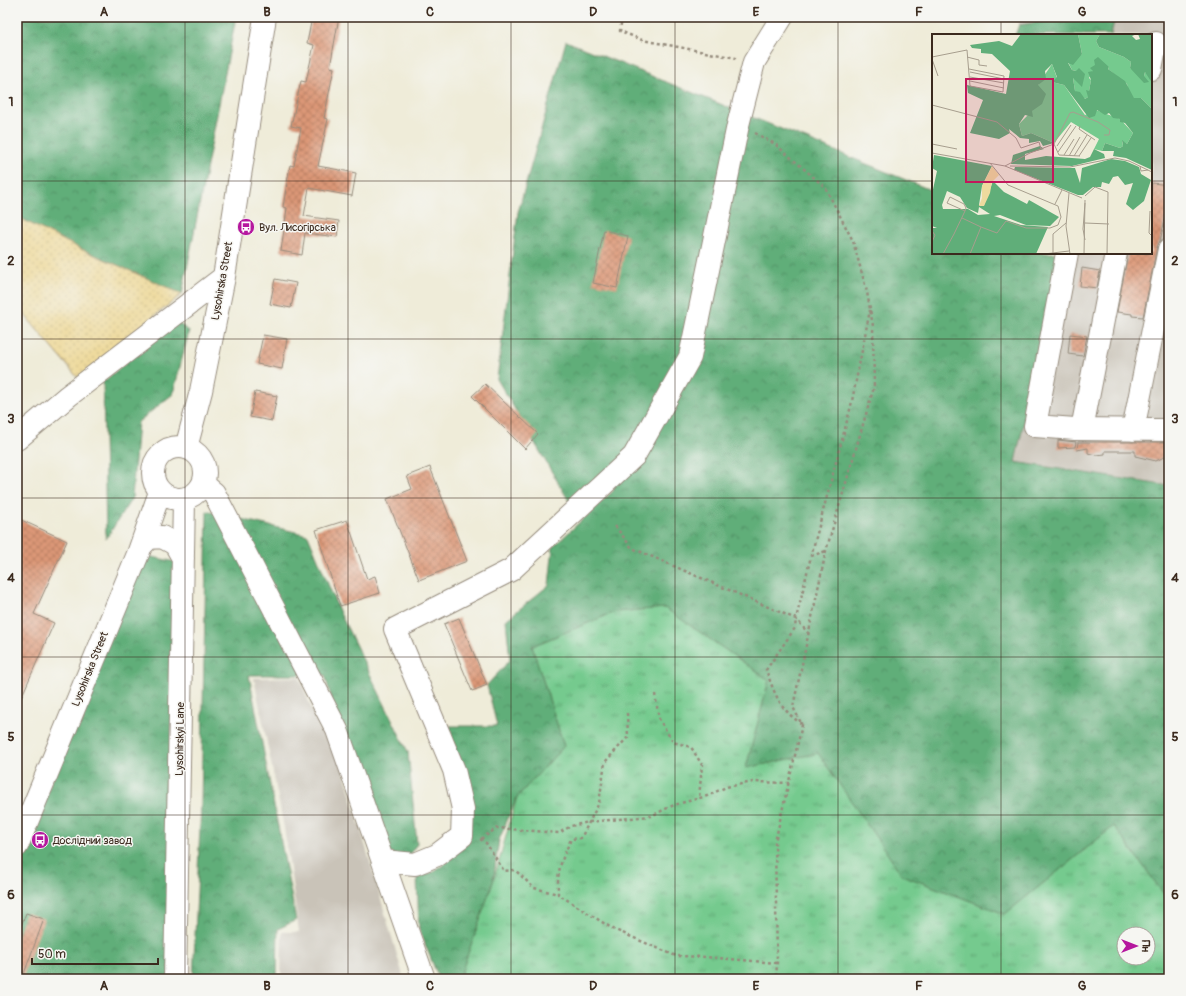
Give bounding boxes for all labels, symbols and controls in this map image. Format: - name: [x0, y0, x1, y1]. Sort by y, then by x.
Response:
- text: A: [100, 4, 109, 20]
- text: B: [263, 4, 271, 20]
- text: C: [426, 4, 434, 20]
- text: D: [589, 4, 597, 20]
- text: E: [753, 4, 760, 20]
- text: F: [915, 4, 923, 20]
- text: G: [1078, 4, 1087, 20]
- inset map: [932, 34, 1152, 254]
- text: 1: [8, 94, 14, 110]
- text: 1: [1172, 94, 1178, 110]
- bus stop icon: Вул. Лисогірська: [236, 217, 256, 237]
- place label: Вул. Лисогірська: [259, 221, 336, 234]
- street label: Lysohirska Street: [209, 240, 235, 321]
- text: 2: [7, 253, 15, 269]
- text: 2: [1171, 253, 1179, 269]
- text: 3: [7, 411, 15, 427]
- text: 3: [1171, 411, 1179, 427]
- text: 4: [7, 570, 15, 586]
- text: 4: [1171, 570, 1179, 586]
- street label: Lysohirska Street: [69, 629, 111, 708]
- street label: Lysohirskyi Lane: [173, 701, 187, 776]
- text: 5: [7, 729, 15, 745]
- text: 5: [1171, 729, 1179, 745]
- bus stop icon: Дослідний завод: [30, 830, 50, 850]
- place label: Дослідний завод: [52, 834, 132, 847]
- text: 6: [7, 887, 15, 903]
- text: 6: [1171, 887, 1179, 903]
- north arrow: [1116, 926, 1156, 966]
- scale bar: [32, 940, 158, 966]
- text: Пн: [1139, 940, 1152, 953]
- text: 50 m: [38, 947, 66, 962]
- text: A: [100, 978, 109, 994]
- text: B: [263, 978, 271, 994]
- text: C: [426, 978, 434, 994]
- text: D: [589, 978, 597, 994]
- text: E: [753, 978, 760, 994]
- text: F: [915, 978, 923, 994]
- text: G: [1078, 978, 1087, 994]

